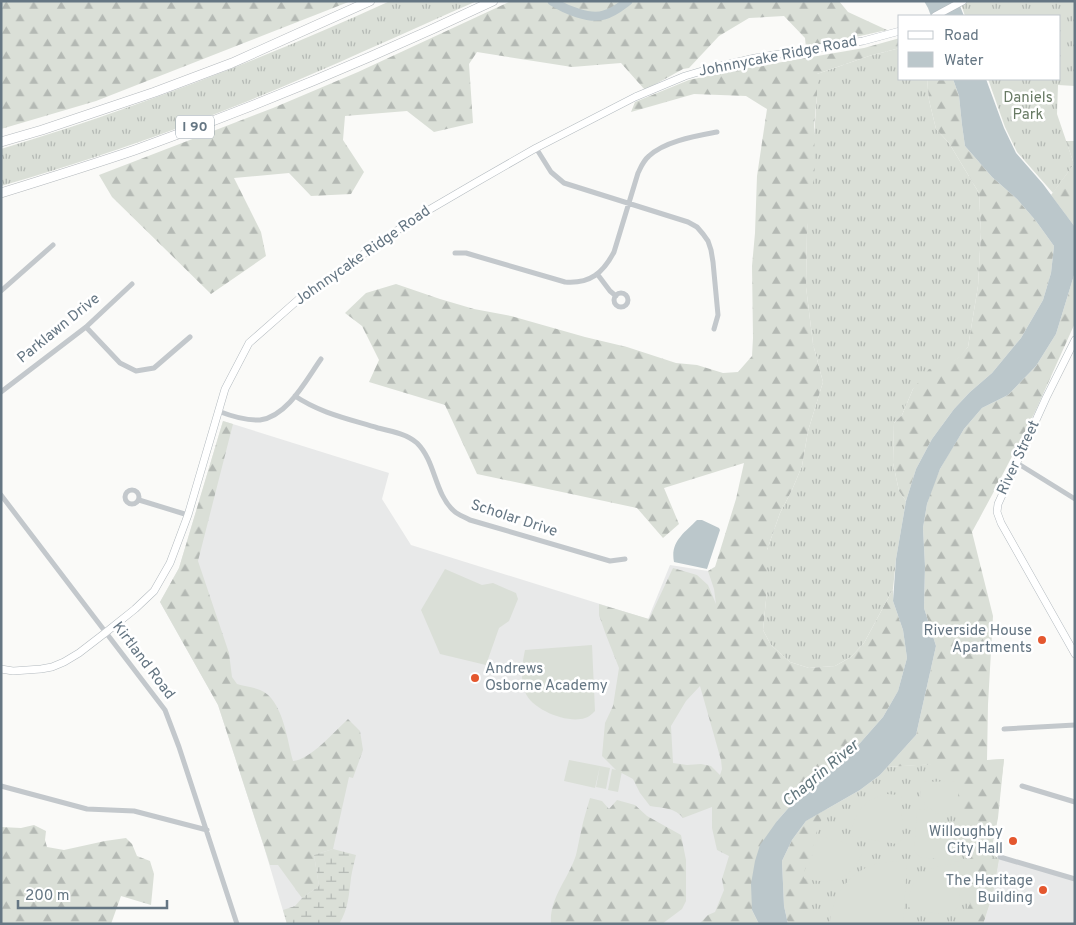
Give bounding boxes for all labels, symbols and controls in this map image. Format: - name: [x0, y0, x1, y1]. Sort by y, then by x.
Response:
- legend: [898, 15, 1061, 80]
- text: Road: [944, 27, 979, 46]
- street label: Johnnycake Ridge Road: [697, 32, 859, 82]
- text: Water: [944, 52, 984, 71]
- park label: Daniels Park: [1003, 89, 1053, 125]
- road number: I 90: [176, 115, 214, 138]
- street label: Johnnycake Ridge Road: [291, 202, 435, 310]
- street label: Parklawn Drive: [14, 290, 104, 368]
- street label: River Street: [993, 418, 1045, 498]
- street label: Scholar Drive: [468, 496, 560, 542]
- street label: Kirtland Road: [108, 618, 178, 704]
- place label: Riverside House Apartments: [924, 622, 1032, 658]
- marker: Riverside House Apartments: [1036, 634, 1048, 646]
- place label: Andrews Osborne Academy: [485, 660, 608, 696]
- marker: Andrews Osborne Academy: [469, 672, 481, 684]
- water label: Chagrin River: [778, 735, 865, 812]
- place label: Willoughby City Hall: [929, 823, 1003, 859]
- marker: Willoughby City Hall: [1007, 835, 1019, 847]
- place label: The Heritage Building: [946, 872, 1033, 908]
- scale bar: [18, 878, 166, 910]
- marker: The Heritage Building: [1037, 884, 1049, 896]
- text: 200 m: [25, 887, 70, 906]

